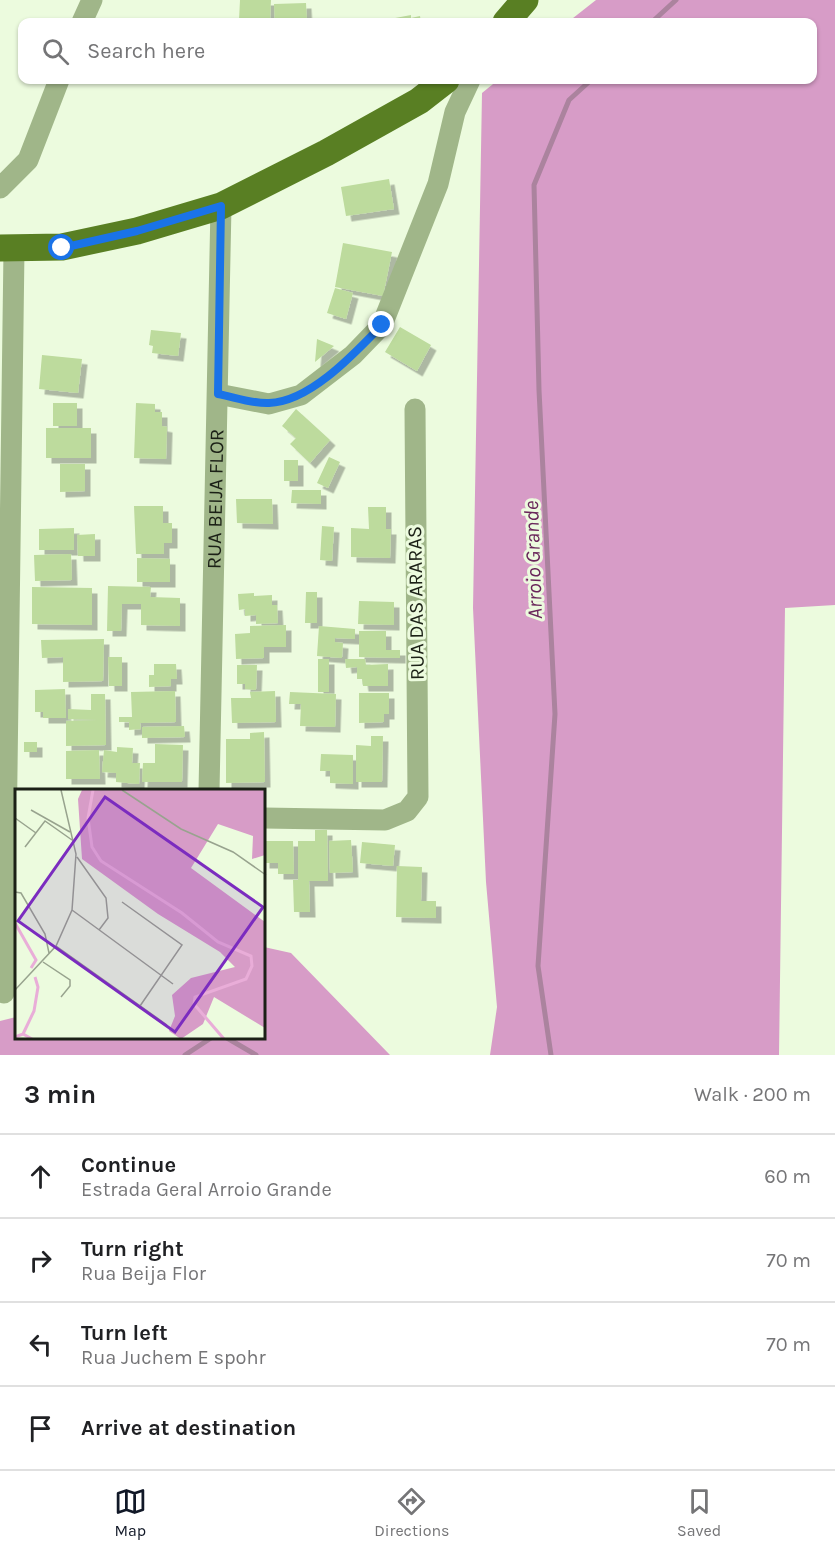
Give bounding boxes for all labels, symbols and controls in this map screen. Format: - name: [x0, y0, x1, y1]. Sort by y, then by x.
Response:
- search box: [18, 18, 817, 84]
- icon: search: [39, 35, 72, 68]
- text: Search here: [87, 38, 205, 64]
- route start: [48, 234, 74, 260]
- route end: [368, 311, 394, 337]
- street label: RUA BEIJA FLOR: [202, 429, 228, 569]
- water label: Arroio Grande: [519, 500, 547, 620]
- street label: RUA DAS ARARAS: [403, 526, 429, 680]
- inset map: [15, 789, 266, 1040]
- text: 3 min: [24, 1079, 96, 1110]
- text: Walk · 200 m: [694, 1083, 811, 1106]
- text: Continue: [81, 1152, 176, 1178]
- icon: ahead: [24, 1160, 57, 1193]
- text: 60 m: [764, 1165, 811, 1188]
- text: Estrada Geral Arroio Grande: [81, 1178, 332, 1201]
- text: Turn right: [81, 1236, 184, 1262]
- icon: right: [24, 1244, 57, 1277]
- text: 70 m: [766, 1249, 811, 1272]
- text: Rua Beija Flor: [81, 1262, 206, 1285]
- text: Turn left: [81, 1320, 168, 1346]
- icon: left: [24, 1328, 57, 1361]
- text: 70 m: [766, 1333, 811, 1356]
- text: Rua Juchem E spohr: [81, 1346, 266, 1369]
- icon: arrive: [24, 1412, 57, 1445]
- text: Arrive at destination: [81, 1415, 296, 1441]
- tab: Map: [114, 1485, 147, 1540]
- tab: Directions: [374, 1485, 449, 1540]
- tab: Saved: [677, 1485, 721, 1540]

